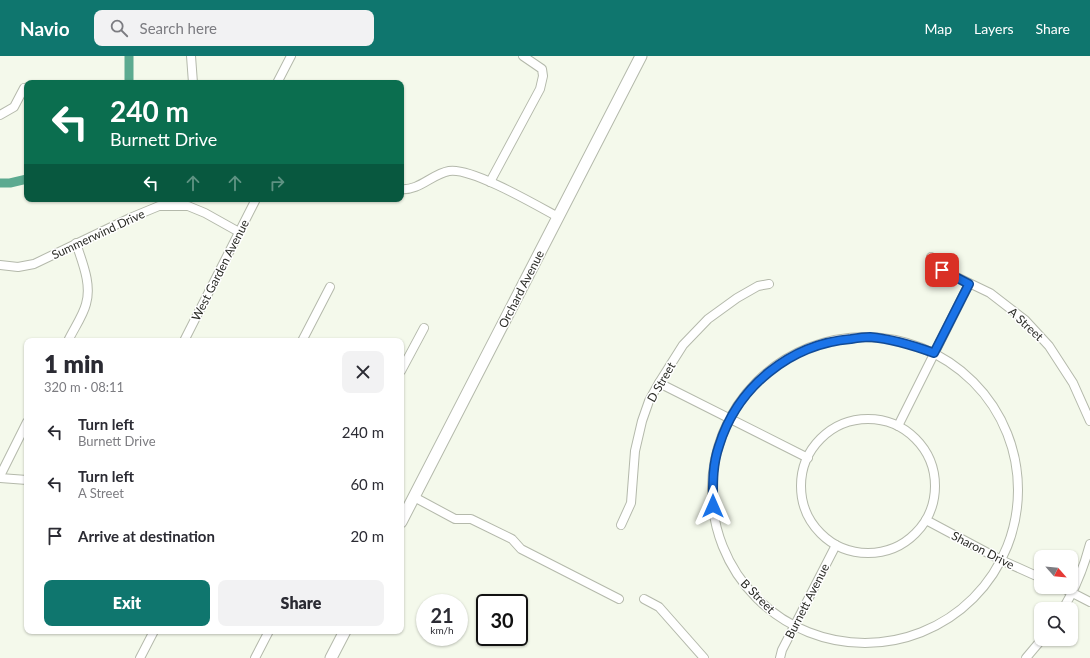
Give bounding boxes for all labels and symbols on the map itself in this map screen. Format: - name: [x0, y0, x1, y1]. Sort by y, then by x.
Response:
- street label: Summerwind Drive: [49, 206, 147, 262]
- street label: West Garden Avenue: [188, 217, 252, 323]
- street label: Orchard Avenue: [495, 248, 547, 330]
- pin: [925, 253, 959, 287]
- street label: A Street: [1005, 304, 1047, 344]
- street label: D Street: [644, 359, 679, 405]
- position arrow: [692, 485, 734, 527]
- street label: Sharon Drive: [949, 528, 1017, 572]
- north arrow: [1034, 550, 1078, 594]
- street label: Burnett Avenue: [782, 561, 832, 641]
- street label: B Street: [738, 576, 779, 617]
- speed limit sign: 30: [476, 594, 528, 646]

